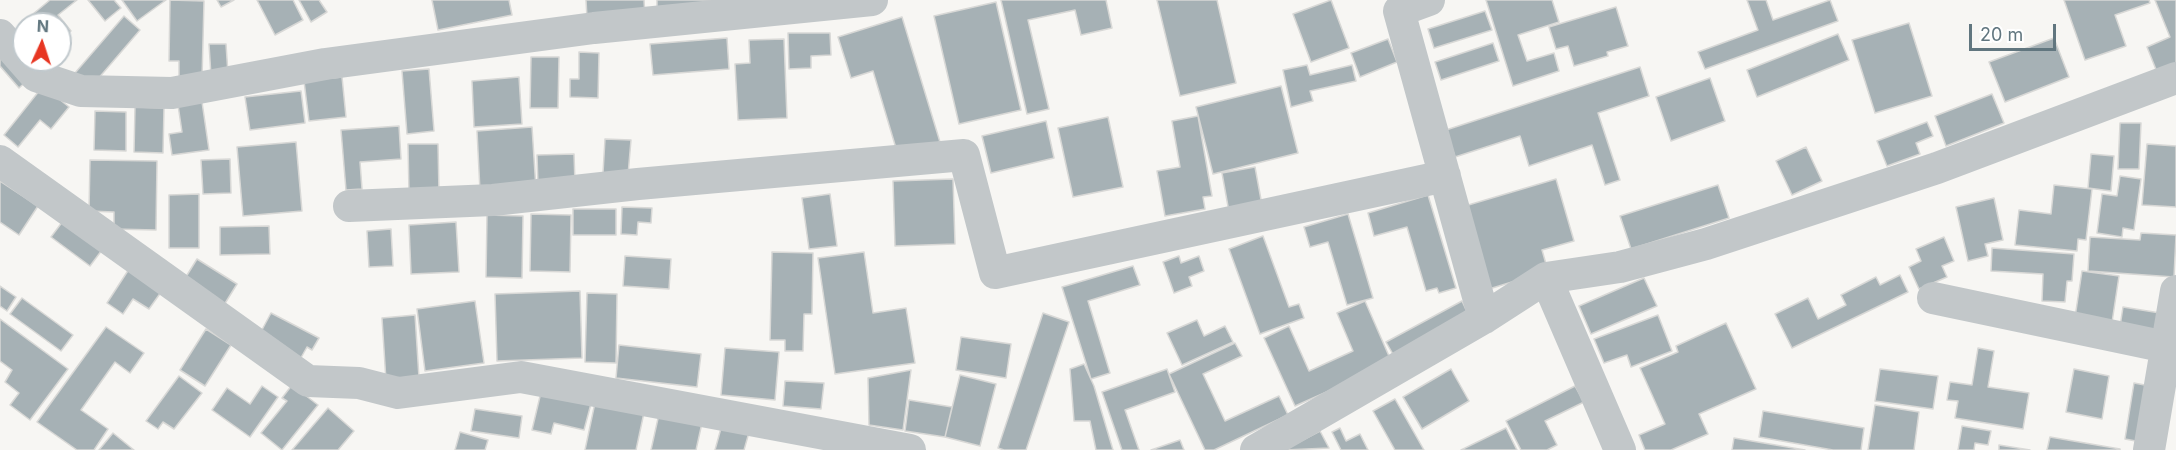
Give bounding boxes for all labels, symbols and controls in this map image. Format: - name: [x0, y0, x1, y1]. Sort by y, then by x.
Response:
- north arrow: [12, 12, 72, 72]
- scale bar: [1972, 12, 2059, 50]
- text: N: [36, 16, 49, 36]
- text: 20 m: [1980, 24, 2023, 45]

